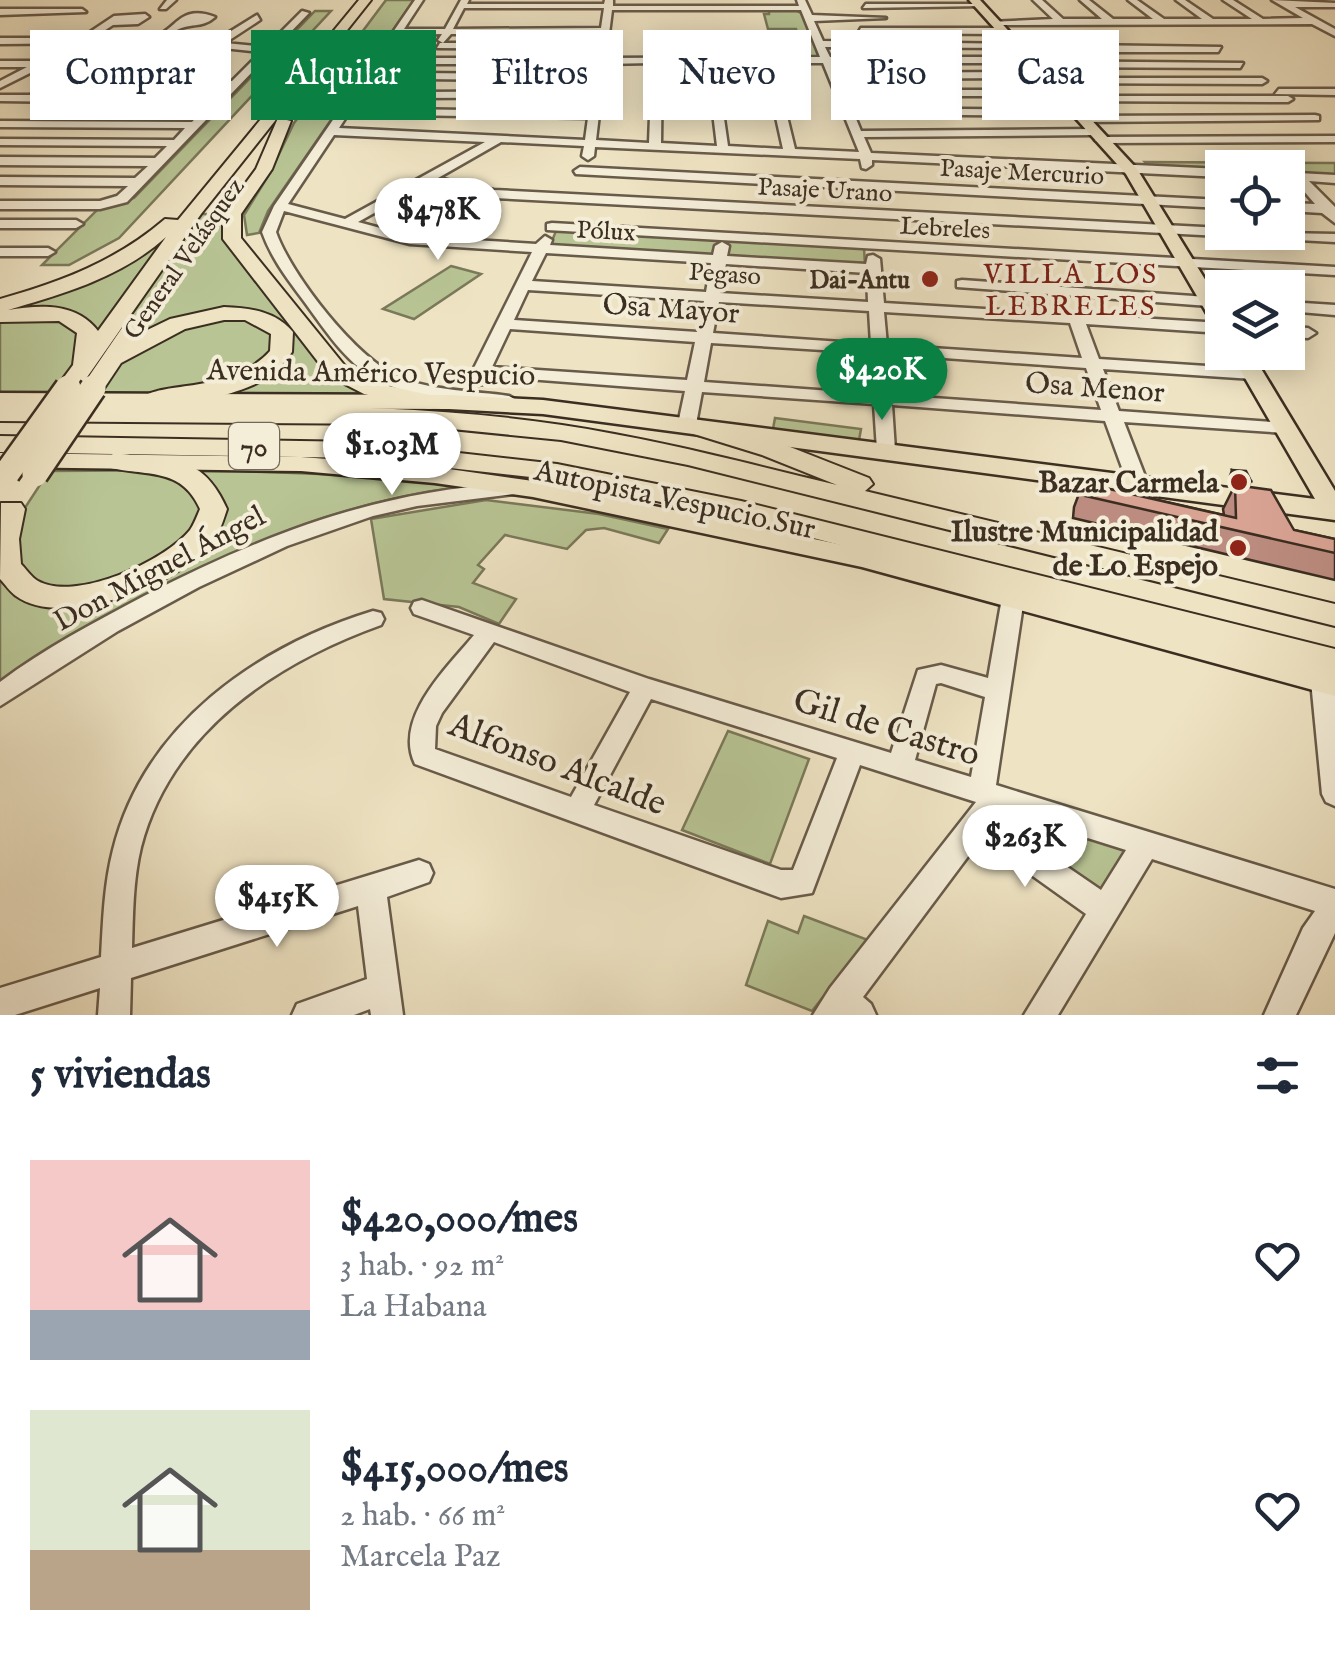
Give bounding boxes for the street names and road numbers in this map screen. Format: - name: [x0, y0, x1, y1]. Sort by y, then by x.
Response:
- street label: Pasaje Mercurio: [939, 153, 1105, 193]
- street label: Pasaje Urano: [757, 171, 893, 211]
- street label: General Velásquez: [117, 172, 252, 346]
- street label: Lebreles: [899, 211, 991, 247]
- street label: Pólux: [575, 214, 636, 250]
- street label: Pegaso: [688, 257, 762, 293]
- street label: Osa Mayor: [601, 286, 741, 334]
- street label: Avenida Américo Vespucio: [205, 352, 536, 396]
- street label: Osa Menor: [1024, 365, 1166, 413]
- road number: 70: [229, 423, 279, 469]
- street label: Autopista Vespucio Sur: [530, 452, 819, 549]
- street label: Don Miguel Ángel: [47, 497, 273, 641]
- street label: Gil de Castro: [787, 679, 985, 778]
- street label: Alfonso Alcalde: [441, 703, 672, 827]

